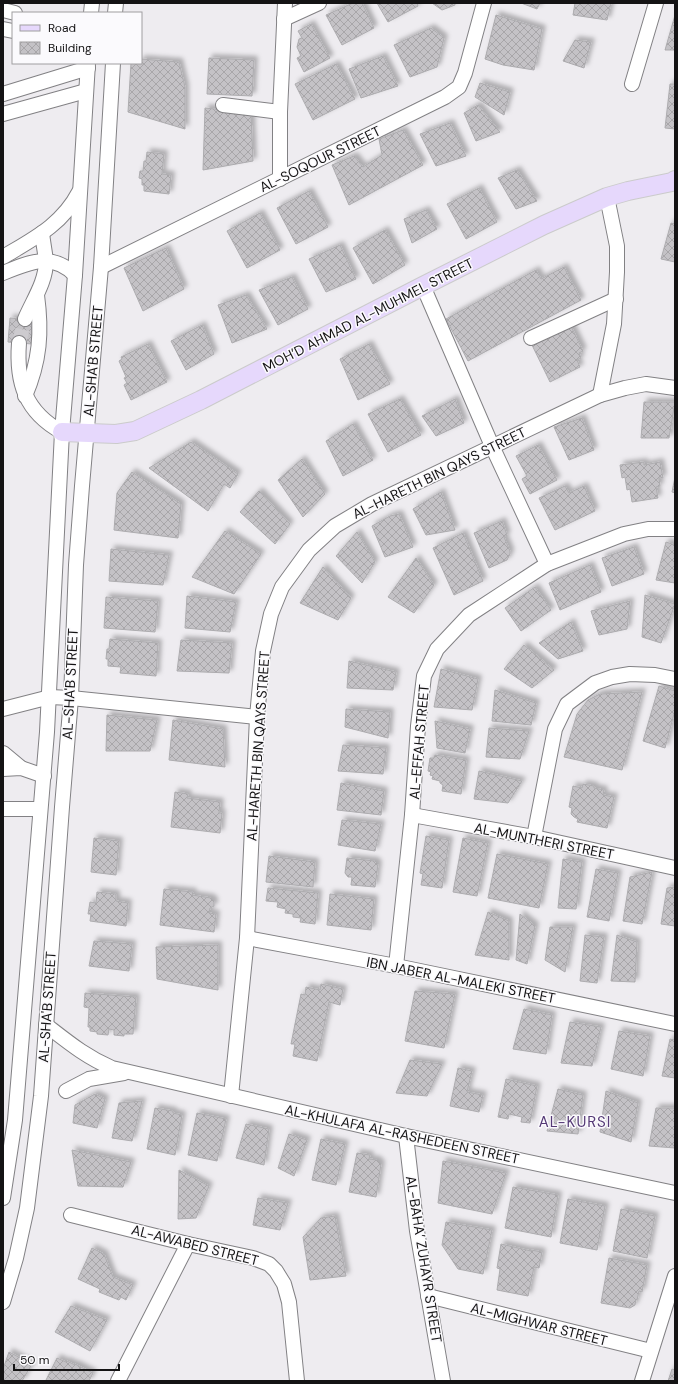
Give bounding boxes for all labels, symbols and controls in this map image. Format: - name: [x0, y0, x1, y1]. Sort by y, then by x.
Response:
- legend: [12, 12, 142, 64]
- text: Road: [48, 20, 76, 36]
- text: Building: [48, 40, 92, 56]
- street label: AL-SOQOUR STREET: [256, 122, 384, 196]
- street label: MOH’D AHMAD AL-MUHMEL STREET: [260, 254, 476, 376]
- street label: AL-SHA'B STREET: [79, 305, 107, 417]
- street label: AL-HARETH BIN QAYS STREET: [349, 423, 529, 523]
- street label: AL-SHA'B STREET: [58, 628, 82, 740]
- street label: AL-HARETH BIN QAYS STREET: [242, 650, 274, 842]
- street label: AL-EFFAH STREET: [405, 684, 433, 800]
- street label: AL-MUNTHERI STREET: [472, 819, 616, 863]
- street label: AL-SHA'B STREET: [34, 951, 60, 1063]
- street label: IBN JABER AL-MALEKI STREET: [365, 953, 557, 1007]
- street label: AL-KHULAFA AL-RASHEDEEN STREET: [283, 1100, 521, 1168]
- district label: AL-KURSI: [539, 1112, 611, 1132]
- street label: AL-BAHA’ ZUHAYR STREET: [402, 1174, 446, 1344]
- street label: AL-AWABED STREET: [130, 1220, 261, 1270]
- street label: AL-MIGHWAR STREET: [469, 1298, 609, 1350]
- scale bar: [14, 1346, 119, 1372]
- text: 50 m: [20, 1352, 49, 1368]

